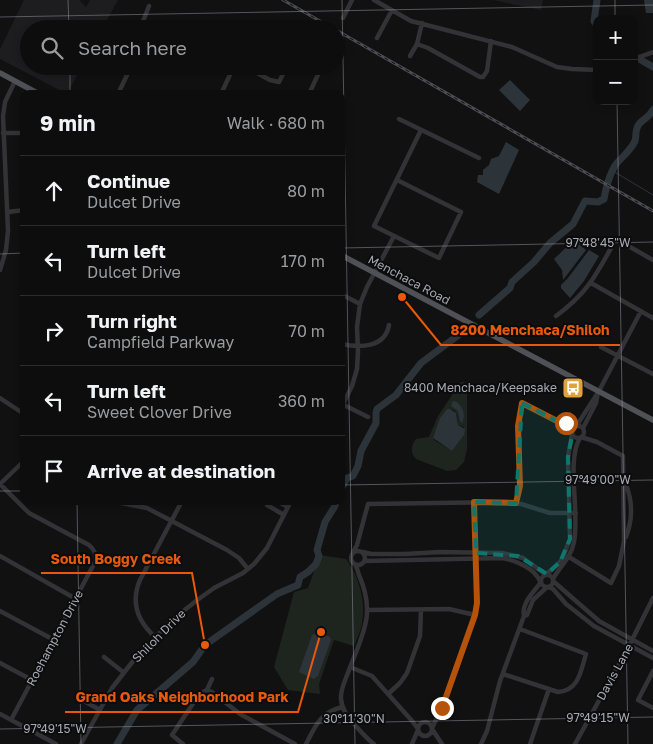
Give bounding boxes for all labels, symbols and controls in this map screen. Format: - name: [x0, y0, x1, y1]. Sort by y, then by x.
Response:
- map controls: [593, 15, 638, 105]
- button: +: [593, 15, 638, 60]
- search box: [20, 20, 345, 75]
- icon: search: [38, 34, 66, 62]
- text: Search here: [78, 36, 187, 59]
- button: −: [593, 60, 638, 105]
- text: 9 min: [40, 110, 95, 136]
- text: Walk · 680 m: [227, 113, 325, 133]
- text: Continue: [87, 169, 170, 192]
- icon: ahead: [40, 177, 68, 205]
- text: 80 m: [287, 181, 325, 201]
- text: Dulcet Drive: [87, 192, 181, 212]
- text: 97°48'45"W: [565, 235, 631, 250]
- text: Turn left: [87, 239, 166, 262]
- icon: left: [40, 247, 68, 275]
- text: 170 m: [281, 251, 325, 271]
- street label: Menchaca Road: [365, 252, 453, 308]
- text: Dulcet Drive: [87, 262, 181, 282]
- text: Turn right: [87, 309, 177, 332]
- callout: 8200 Menchaca/Shiloh: [441, 316, 620, 345]
- icon: right: [40, 317, 68, 345]
- text: 70 m: [288, 321, 325, 341]
- text: 8200 Menchaca/Shiloh: [450, 321, 610, 338]
- text: Campfield Parkway: [87, 332, 234, 352]
- bus stop icon: 8400 Menchaca/Keepsake: [561, 376, 585, 400]
- text: Turn left: [87, 379, 166, 402]
- place label: 8400 Menchaca/Keepsake: [404, 380, 557, 395]
- icon: left: [40, 387, 68, 415]
- text: 360 m: [278, 391, 325, 411]
- text: Sweet Clover Drive: [87, 402, 232, 422]
- route start: [555, 412, 578, 435]
- icon: arrive: [40, 457, 68, 485]
- text: Arrive at destination: [87, 459, 275, 482]
- text: 97°49'00"W: [565, 472, 631, 487]
- callout: South Boggy Creek: [41, 544, 192, 573]
- text: South Boggy Creek: [51, 550, 181, 567]
- street label: Roehampton Drive: [23, 587, 86, 688]
- street label: Shiloh Drive: [129, 606, 188, 665]
- street label: Davis Lane: [593, 641, 636, 703]
- callout: Grand Oaks Neighborhood Park: [65, 683, 298, 712]
- text: Grand Oaks Neighborhood Park: [75, 688, 289, 705]
- route end: [431, 697, 454, 720]
- text: 97°49'15"W: [566, 710, 630, 725]
- text: 30°11'30"N: [323, 711, 385, 726]
- text: 97°49'15"W: [23, 721, 87, 736]

